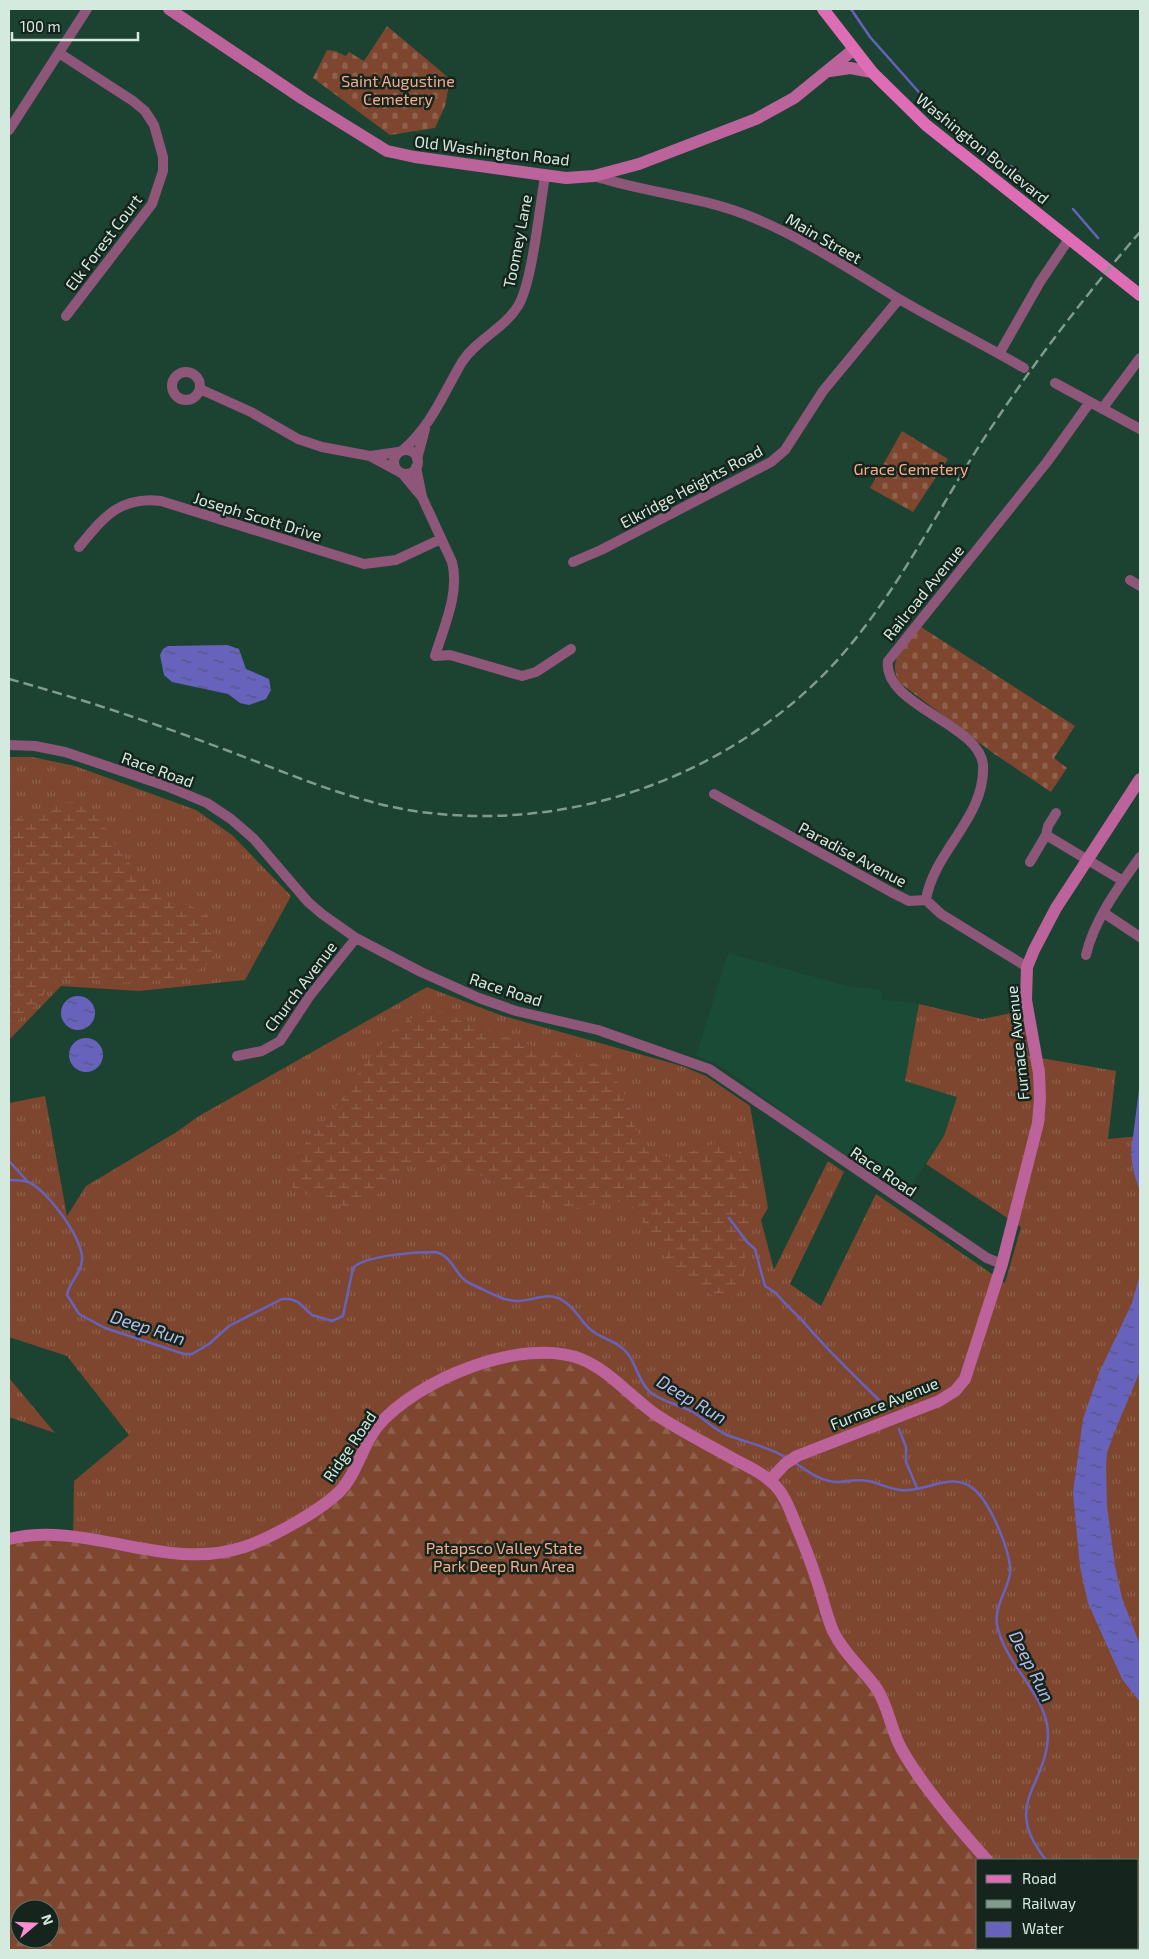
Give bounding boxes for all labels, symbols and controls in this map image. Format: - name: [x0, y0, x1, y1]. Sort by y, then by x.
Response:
- scale bar: [12, 10, 139, 42]
- text: 100 m: [20, 17, 61, 35]
- park label: Saint Augustine Cemetery: [341, 71, 455, 108]
- street label: Washington Boulevard: [913, 89, 1053, 207]
- street label: Old Washington Road: [413, 131, 571, 169]
- street label: Elk Forest Court: [61, 190, 145, 294]
- street label: Toomey Lane: [499, 193, 535, 289]
- street label: Main Street: [783, 209, 865, 267]
- street label: Elkridge Heights Road: [617, 440, 765, 532]
- park label: Grace Cemetery: [854, 459, 969, 478]
- street label: Joseph Scott Drive: [192, 487, 324, 545]
- street label: Railroad Avenue: [879, 540, 967, 644]
- street label: Race Road: [119, 747, 197, 791]
- street label: Paradise Avenue: [796, 817, 910, 891]
- street label: Church Avenue: [260, 937, 340, 1035]
- street label: Race Road: [467, 968, 545, 1010]
- street label: Furnace Avenue: [1002, 985, 1032, 1101]
- street label: Race Road: [847, 1142, 921, 1200]
- water label: Deep Run: [108, 1305, 188, 1349]
- water label: Deep Run: [653, 1370, 731, 1428]
- street label: Furnace Avenue: [827, 1373, 941, 1433]
- street label: Ridge Road: [319, 1407, 379, 1485]
- park label: Patapsco Valley State Park Deep Run Area: [426, 1538, 582, 1575]
- water label: Deep Run: [1005, 1627, 1059, 1705]
- legend: [976, 1859, 1139, 1949]
- text: Road: [1022, 1869, 1057, 1887]
- text: Railway: [1022, 1894, 1076, 1912]
- north arrow: [10, 1899, 60, 1949]
- text: N: [38, 1912, 57, 1927]
- text: Water: [1022, 1919, 1064, 1937]

